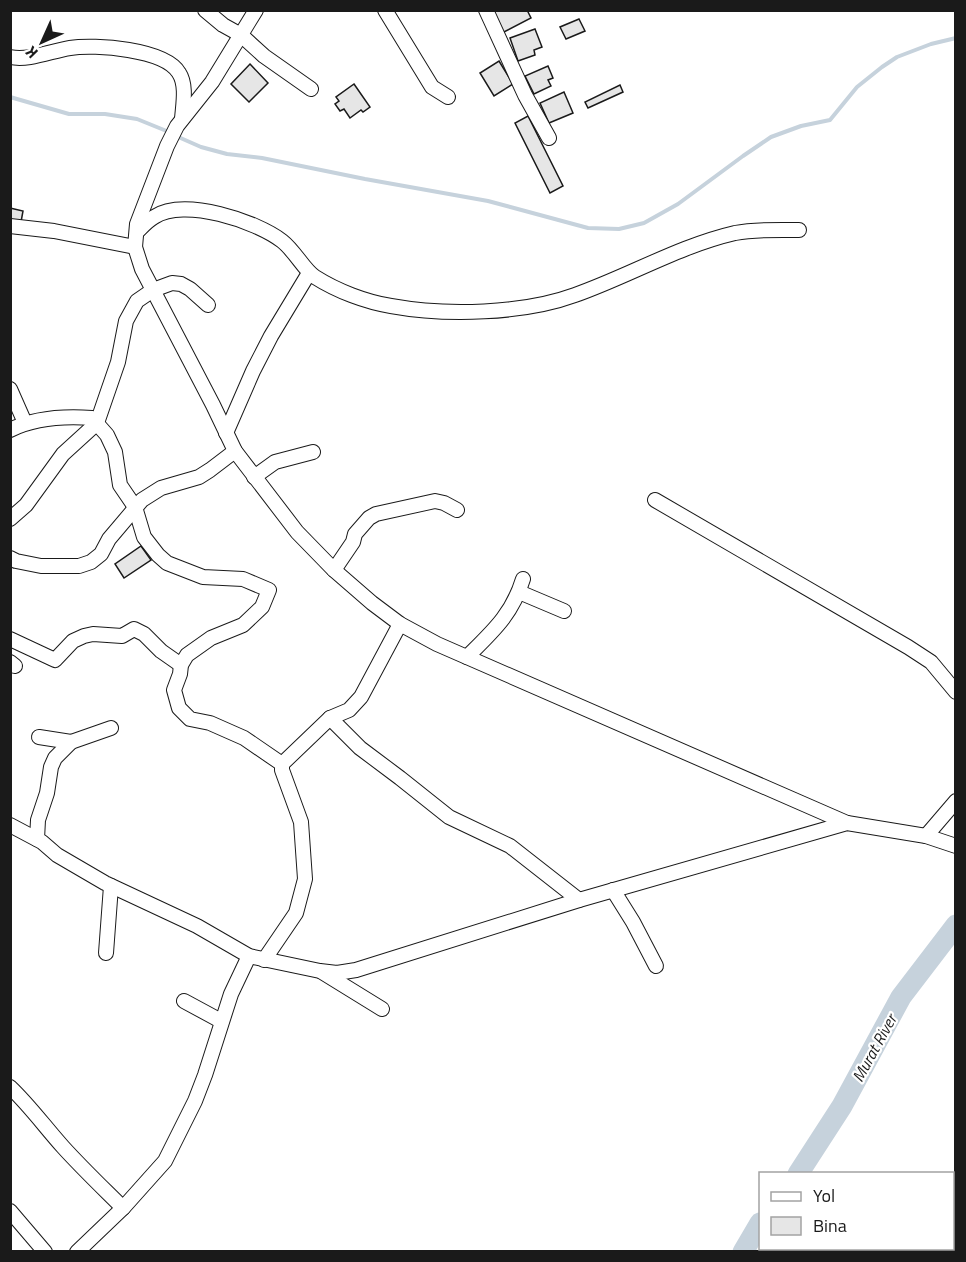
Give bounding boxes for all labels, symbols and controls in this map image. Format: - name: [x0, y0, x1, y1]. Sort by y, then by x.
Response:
- north arrow: [12, 12, 72, 72]
- text: K: [19, 40, 43, 64]
- water label: Murat River: [846, 1008, 903, 1086]
- legend: [759, 1172, 954, 1250]
- text: Yol: [813, 1182, 835, 1209]
- text: Bina: [813, 1212, 847, 1239]

